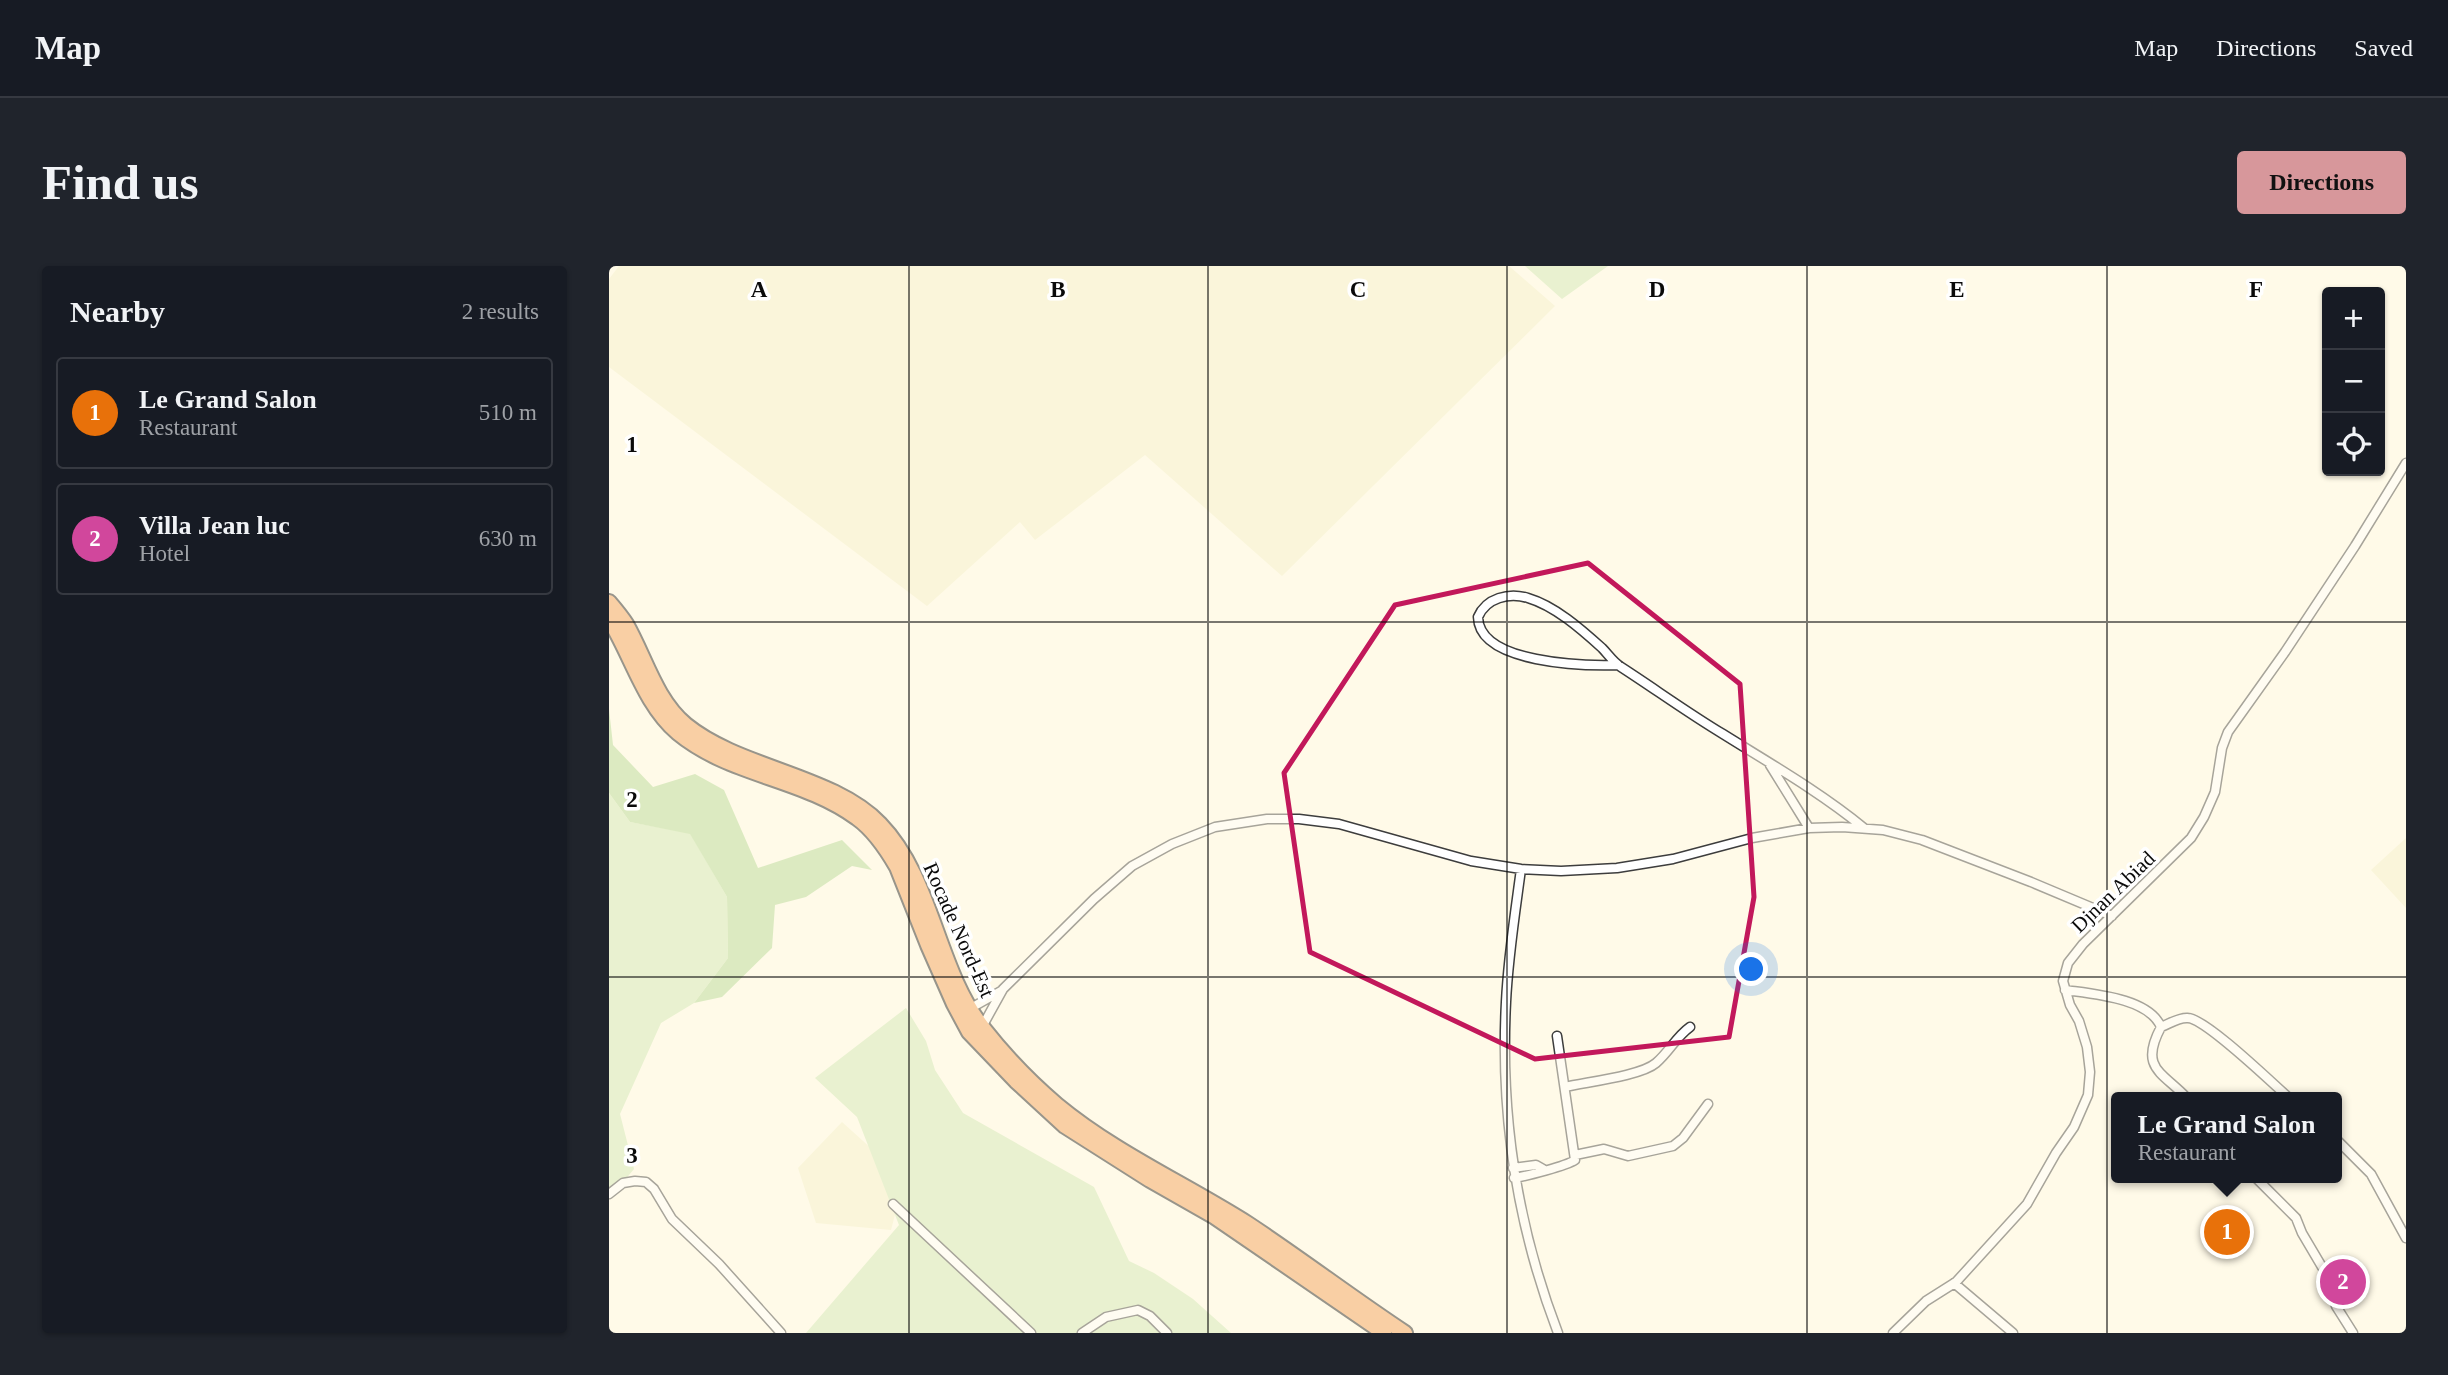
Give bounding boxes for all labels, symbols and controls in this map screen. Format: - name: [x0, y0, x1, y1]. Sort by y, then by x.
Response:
- text: Map: [35, 30, 101, 66]
- text: Map: [2134, 35, 2178, 61]
- text: Directions: [2216, 35, 2316, 61]
- text: Saved: [2354, 35, 2413, 61]
- button: Directions: [2237, 151, 2406, 214]
- text: Find us: [42, 155, 199, 210]
- text: A: [751, 277, 768, 302]
- text: B: [1050, 277, 1066, 302]
- text: C: [1350, 277, 1366, 302]
- text: D: [1649, 277, 1665, 302]
- text: E: [1949, 277, 1965, 302]
- text: F: [2249, 277, 2263, 302]
- map controls: [2322, 287, 2385, 476]
- button: +: [2322, 287, 2385, 350]
- text: Nearby: [70, 295, 165, 328]
- text: 2 results: [462, 299, 539, 324]
- button: −: [2322, 350, 2385, 413]
- text: Le Grand Salon: [139, 385, 317, 414]
- text: 1: [89, 400, 101, 425]
- text: 510 m: [479, 400, 537, 425]
- button: locate: [2322, 413, 2385, 476]
- text: Restaurant: [139, 415, 237, 440]
- text: 1: [626, 432, 638, 457]
- text: Villa Jean luc: [139, 511, 290, 540]
- text: 2: [89, 526, 101, 551]
- text: 630 m: [479, 526, 537, 551]
- text: Hotel: [139, 541, 190, 566]
- text: 2: [626, 787, 638, 812]
- street label: Djnan Abiad: [2066, 846, 2160, 938]
- street label: Rocade Nord-Est: [919, 859, 1000, 1001]
- your location: [1734, 952, 1768, 986]
- popup: [2111, 1092, 2342, 1183]
- text: Le Grand Salon: [2138, 1110, 2315, 1139]
- text: Restaurant: [2138, 1140, 2236, 1165]
- text: 3: [626, 1143, 638, 1168]
- pin: 1: [2204, 1206, 2250, 1258]
- pin: 2: [2320, 1256, 2366, 1308]

